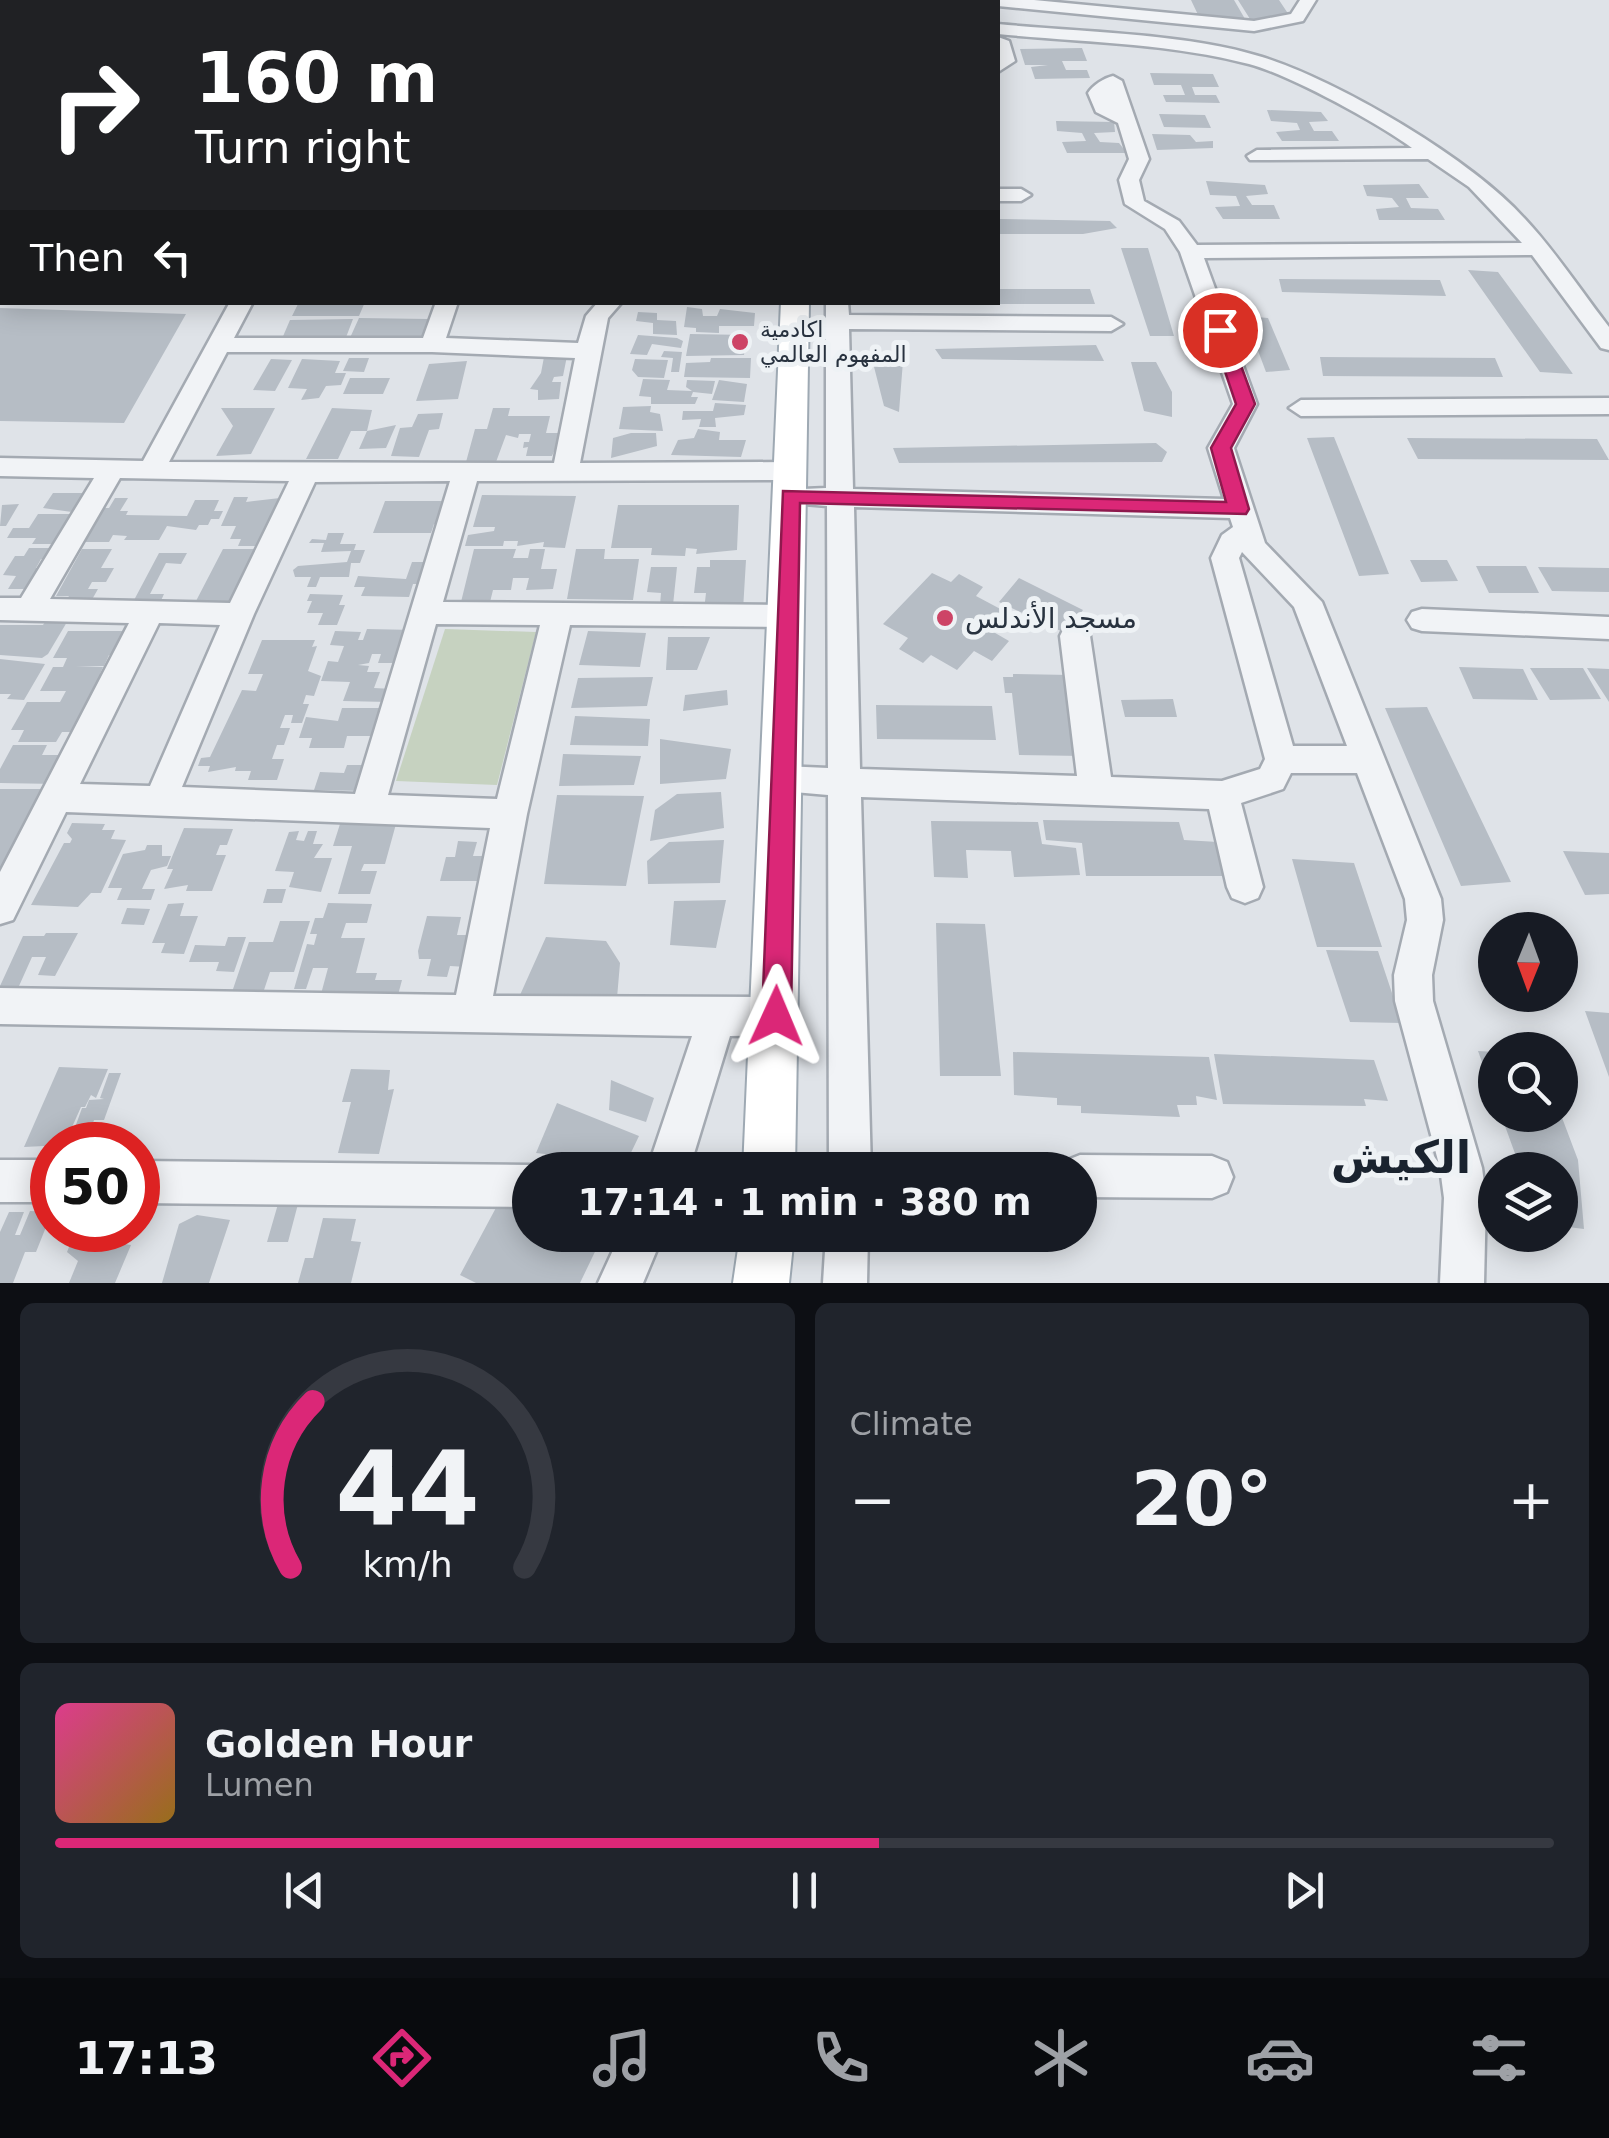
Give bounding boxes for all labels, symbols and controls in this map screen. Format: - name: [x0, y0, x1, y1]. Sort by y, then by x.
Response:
- text: 160 m: [195, 37, 438, 119]
- icon: right: [30, 40, 160, 170]
- text: Turn right: [195, 121, 410, 174]
- icon: left: [145, 230, 200, 285]
- text: Then: [30, 236, 125, 280]
- pin: [1178, 288, 1263, 373]
- icon: arrive: [1193, 303, 1248, 358]
- place label: اكادمية المفهوم العالمي: [760, 317, 907, 368]
- marker: اكادمية المفهوم العالمي: [729, 331, 751, 353]
- place label: مسجد الأندلس: [965, 600, 1137, 635]
- marker: مسجد الأندلس: [934, 607, 956, 629]
- north arrow: [1478, 912, 1578, 1012]
- map controls: [1478, 912, 1578, 1252]
- position arrow: [724, 964, 828, 1068]
- button: search: [1478, 1032, 1578, 1132]
- speed limit sign: 50: [30, 1122, 160, 1252]
- district label: الكيش: [1331, 1131, 1471, 1184]
- button: layers: [1478, 1152, 1578, 1252]
- text: 17:14 · 1 min · 380 m: [577, 1180, 1032, 1224]
- text: Climate: [850, 1405, 973, 1443]
- text: 44: [335, 1428, 480, 1550]
- text: 20°: [1131, 1455, 1273, 1543]
- text: −: [850, 1468, 896, 1532]
- text: +: [1508, 1468, 1554, 1532]
- text: km/h: [362, 1544, 452, 1585]
- text: Golden Hour: [205, 1722, 472, 1766]
- text: Lumen: [205, 1766, 314, 1804]
- icon: previous: [277, 1863, 332, 1918]
- icon: pause: [777, 1863, 832, 1918]
- icon: next: [1277, 1863, 1332, 1918]
- icon: directions: [367, 2023, 437, 2093]
- icon: music: [587, 2023, 657, 2093]
- icon: phone: [806, 2023, 876, 2093]
- icon: climate: [1026, 2023, 1096, 2093]
- icon: car: [1245, 2023, 1315, 2093]
- icon: filters: [1464, 2023, 1534, 2093]
- text: 17:13: [75, 2032, 218, 2085]

